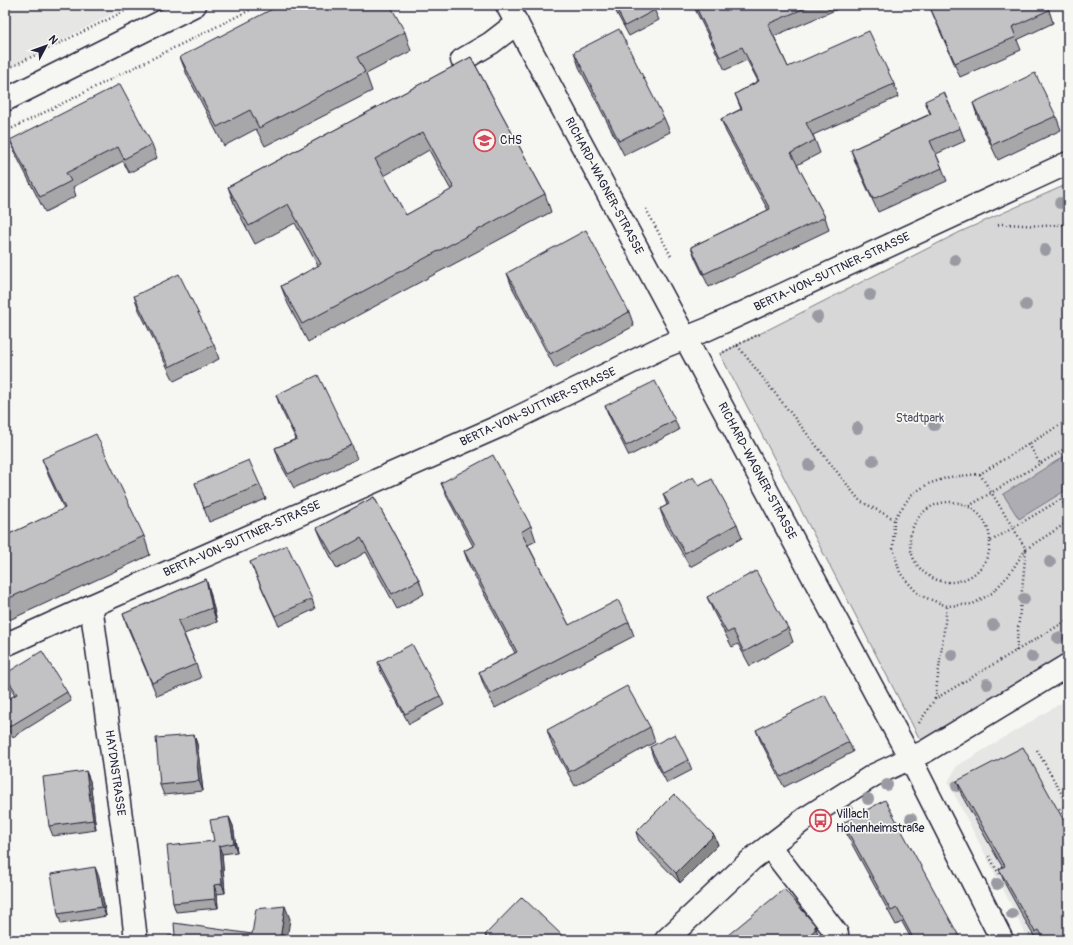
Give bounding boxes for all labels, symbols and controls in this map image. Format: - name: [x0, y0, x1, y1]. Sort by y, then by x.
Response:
- north arrow: [26, 26, 66, 66]
- text: N: [46, 33, 61, 47]
- street label: RICHARD-WAGNER-STRASSE: [561, 115, 647, 257]
- school or university icon: CHS: [472, 127, 498, 153]
- place label: CHS: [500, 133, 522, 148]
- street label: BERTA-VON-SUTTNER-STRASSE: [752, 229, 912, 315]
- street label: BERTA-VON-SUTTNER-STRASSE: [458, 364, 618, 450]
- street label: RICHARD-WAGNER-STRASSE: [714, 400, 800, 542]
- park label: Stadtpark: [896, 411, 944, 426]
- street label: BERTA-VON-SUTTNER-STRASSE: [161, 497, 323, 581]
- street label: HAYDNSTRASSE: [102, 729, 128, 817]
- place label: Villach Hohenheimstraße: [836, 807, 925, 836]
- bus stop icon: Villach Hohenheimstraße: [808, 808, 834, 834]

